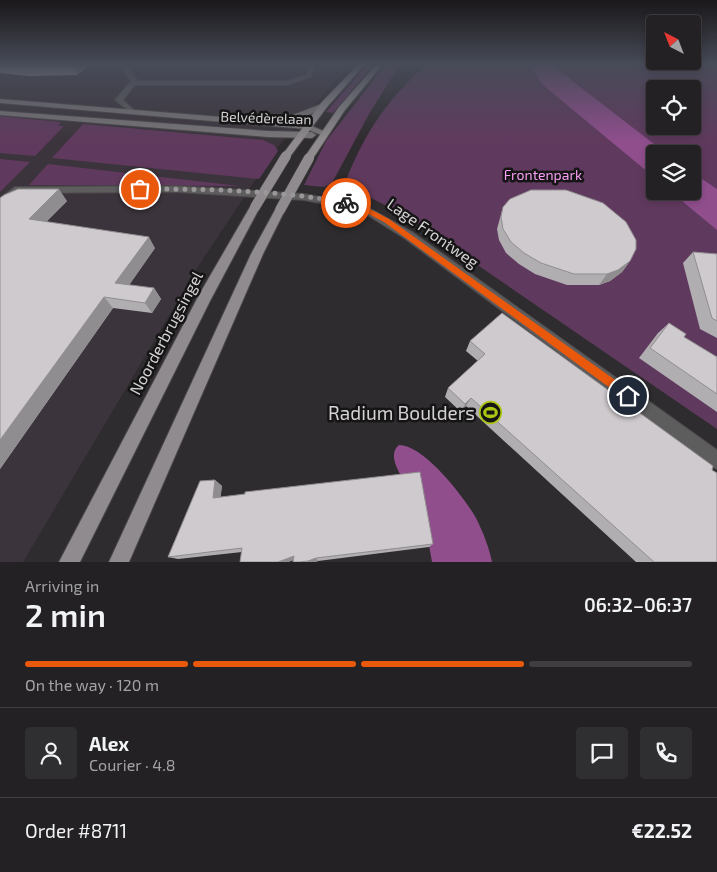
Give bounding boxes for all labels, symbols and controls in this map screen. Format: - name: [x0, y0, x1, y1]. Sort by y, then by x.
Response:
- north arrow: [646, 15, 701, 70]
- map controls: [646, 15, 701, 200]
- button: locate: [646, 80, 701, 135]
- street label: Belvédèrelaan: [220, 107, 312, 128]
- button: layers: [646, 145, 701, 200]
- park label: Frontenpark: [504, 166, 582, 183]
- pin: [119, 168, 161, 210]
- icon: bag: [126, 175, 154, 203]
- courier: [321, 178, 371, 228]
- icon: bike: [332, 189, 360, 217]
- street label: Lage Frontweg: [384, 194, 483, 271]
- street label: Noorderbrugsingel: [125, 268, 206, 398]
- pin: [607, 375, 649, 417]
- icon: home: [614, 382, 642, 410]
- place label: Radium Boulders: [328, 401, 475, 424]
- sports icon: Radium Boulders: [479, 401, 503, 425]
- text: Arriving in: [25, 576, 99, 595]
- text: 06:32–06:37: [584, 593, 692, 616]
- text: 2 min: [25, 595, 106, 633]
- text: On the way · 120 m: [25, 675, 159, 694]
- button: person: [25, 727, 77, 779]
- button: chat: [576, 727, 628, 779]
- button: phone: [640, 727, 692, 779]
- text: Alex: [89, 732, 129, 755]
- text: Courier · 4.8: [89, 755, 176, 774]
- text: Order #8711: [25, 819, 127, 842]
- text: €22.52: [632, 819, 692, 842]

